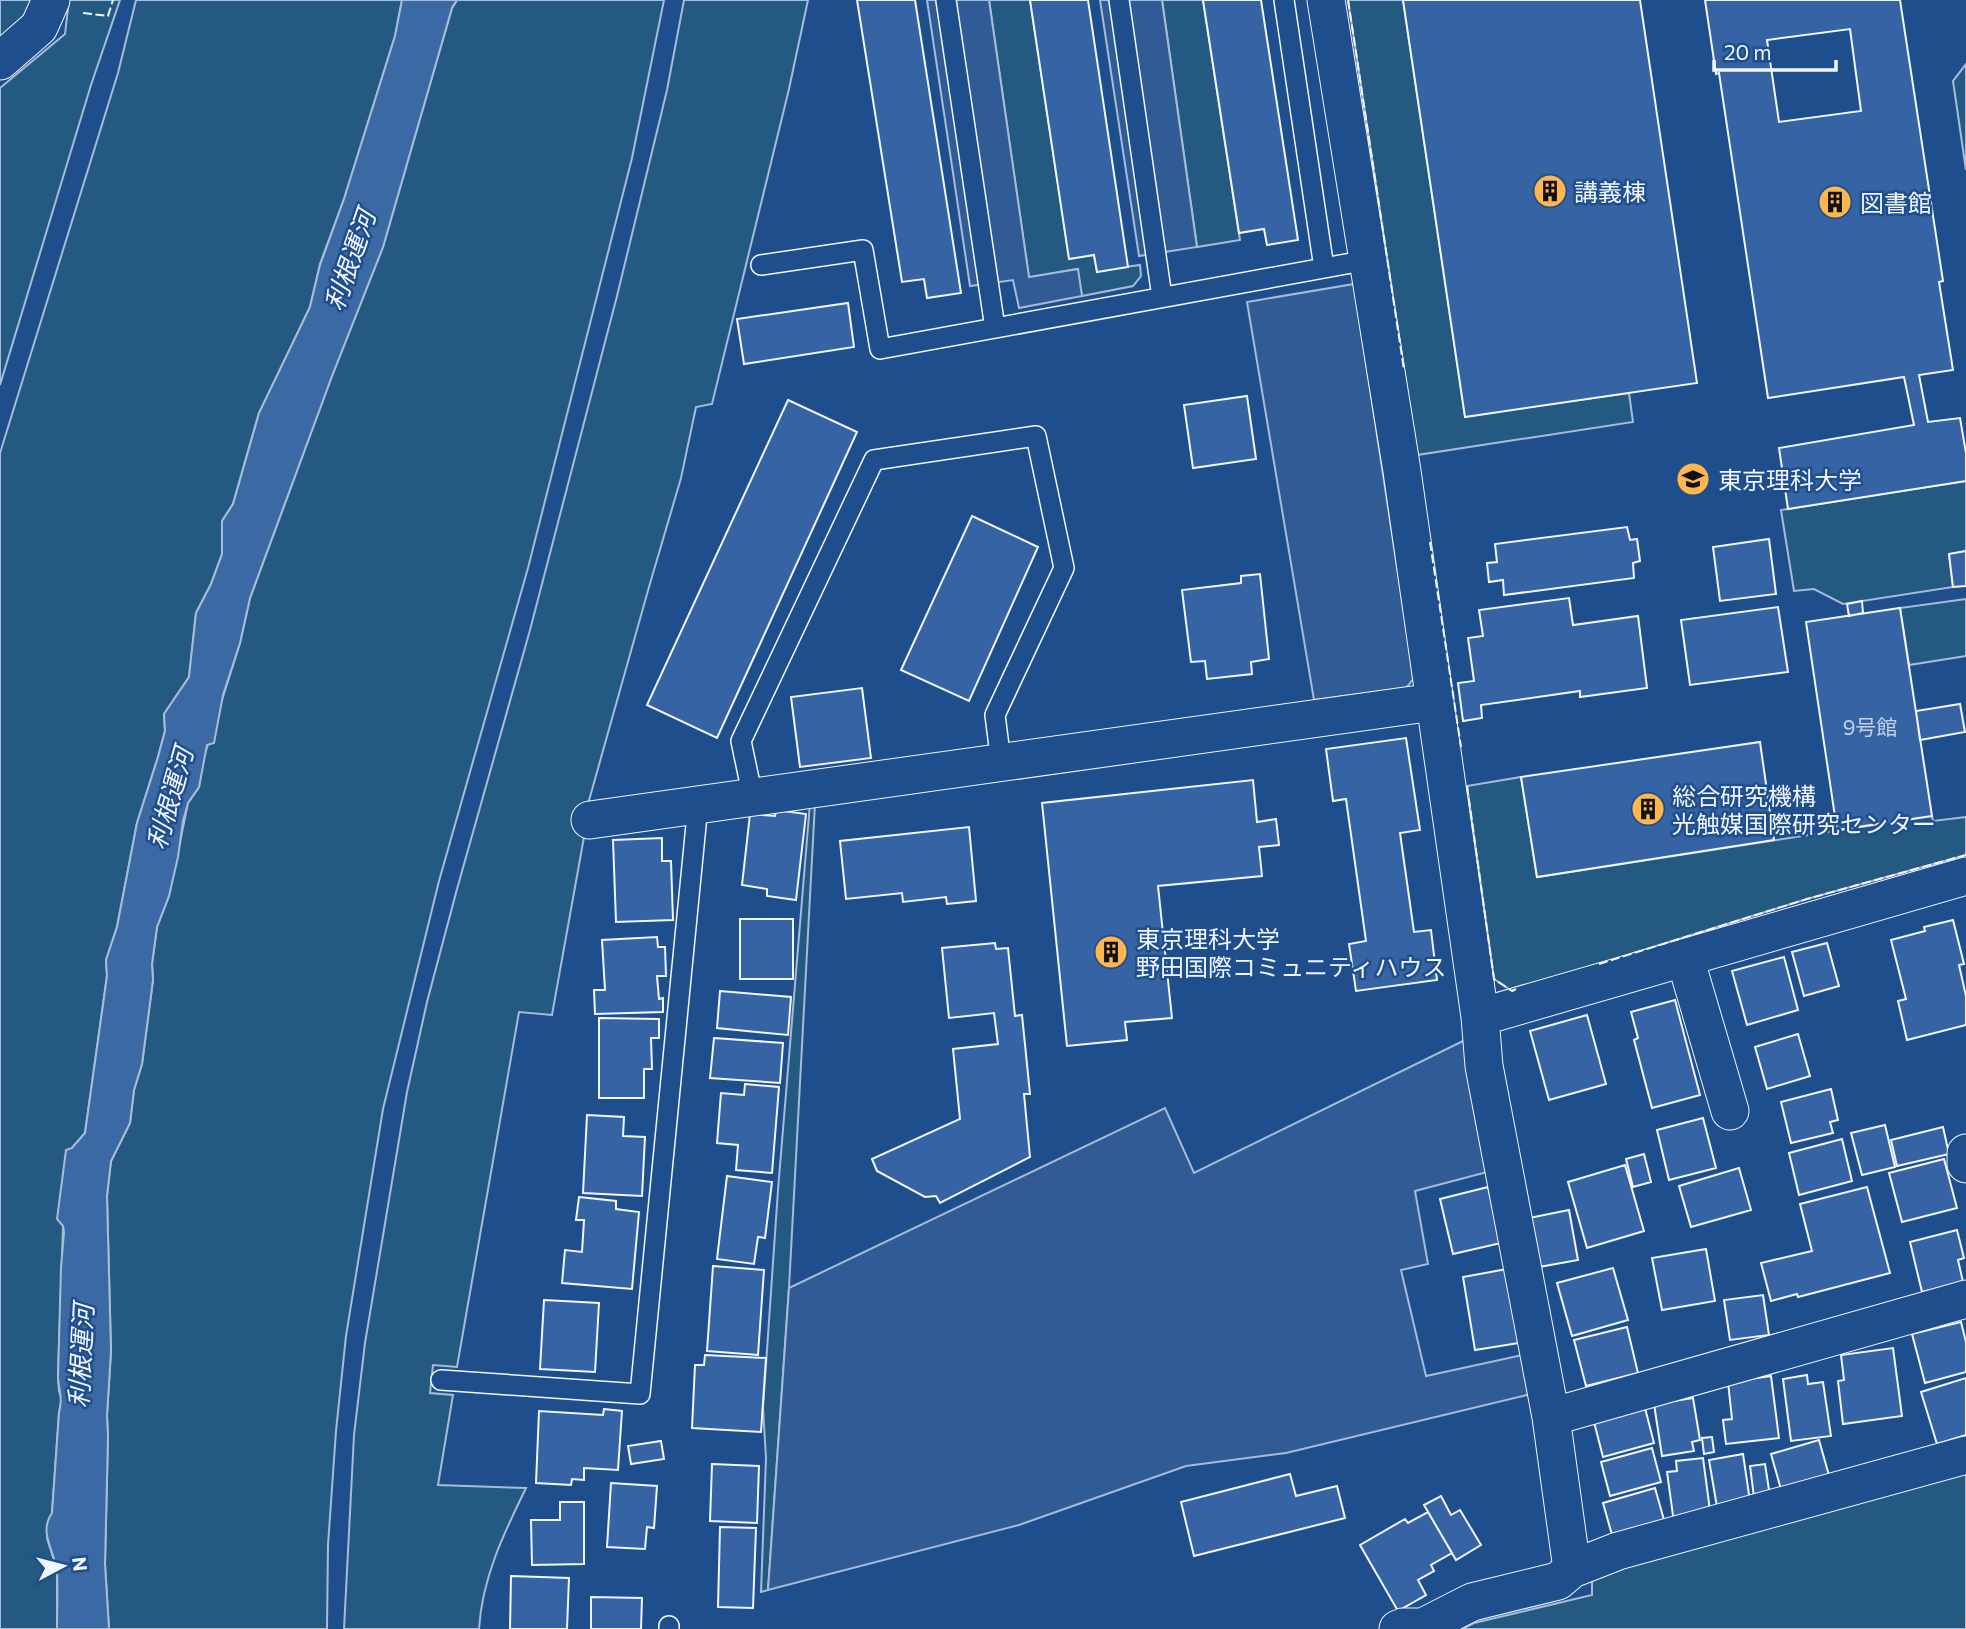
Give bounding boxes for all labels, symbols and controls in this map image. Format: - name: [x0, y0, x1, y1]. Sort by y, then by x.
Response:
- scale bar: [1714, 28, 1836, 72]
- text: 20 m: [1724, 39, 1772, 64]
- building icon: 講義棟: [1531, 172, 1569, 210]
- place label: 講義棟: [1574, 177, 1646, 206]
- building icon: 図書館: [1816, 183, 1854, 221]
- place label: 図書館: [1860, 188, 1932, 217]
- water label: 利根運河: [317, 201, 382, 314]
- school or university icon: 東京理科大学: [1674, 460, 1712, 498]
- place label: 東京理科大学: [1718, 465, 1862, 494]
- house number: 9号館: [1843, 714, 1897, 739]
- water label: 利根運河: [140, 739, 200, 852]
- place label: 総合研究機構 光触媒国際研究センター: [1672, 781, 1936, 838]
- building icon: 総合研究機構 光触媒国際研究センター: [1629, 790, 1667, 828]
- place label: 東京理科大学 野田国際コミュニティハウス: [1136, 924, 1447, 981]
- building icon: 東京理科大学 野田国際コミュニティハウス: [1092, 933, 1130, 971]
- water label: 利根運河: [62, 1298, 98, 1409]
- north arrow: [28, 1531, 98, 1601]
- text: N: [68, 1555, 93, 1572]

